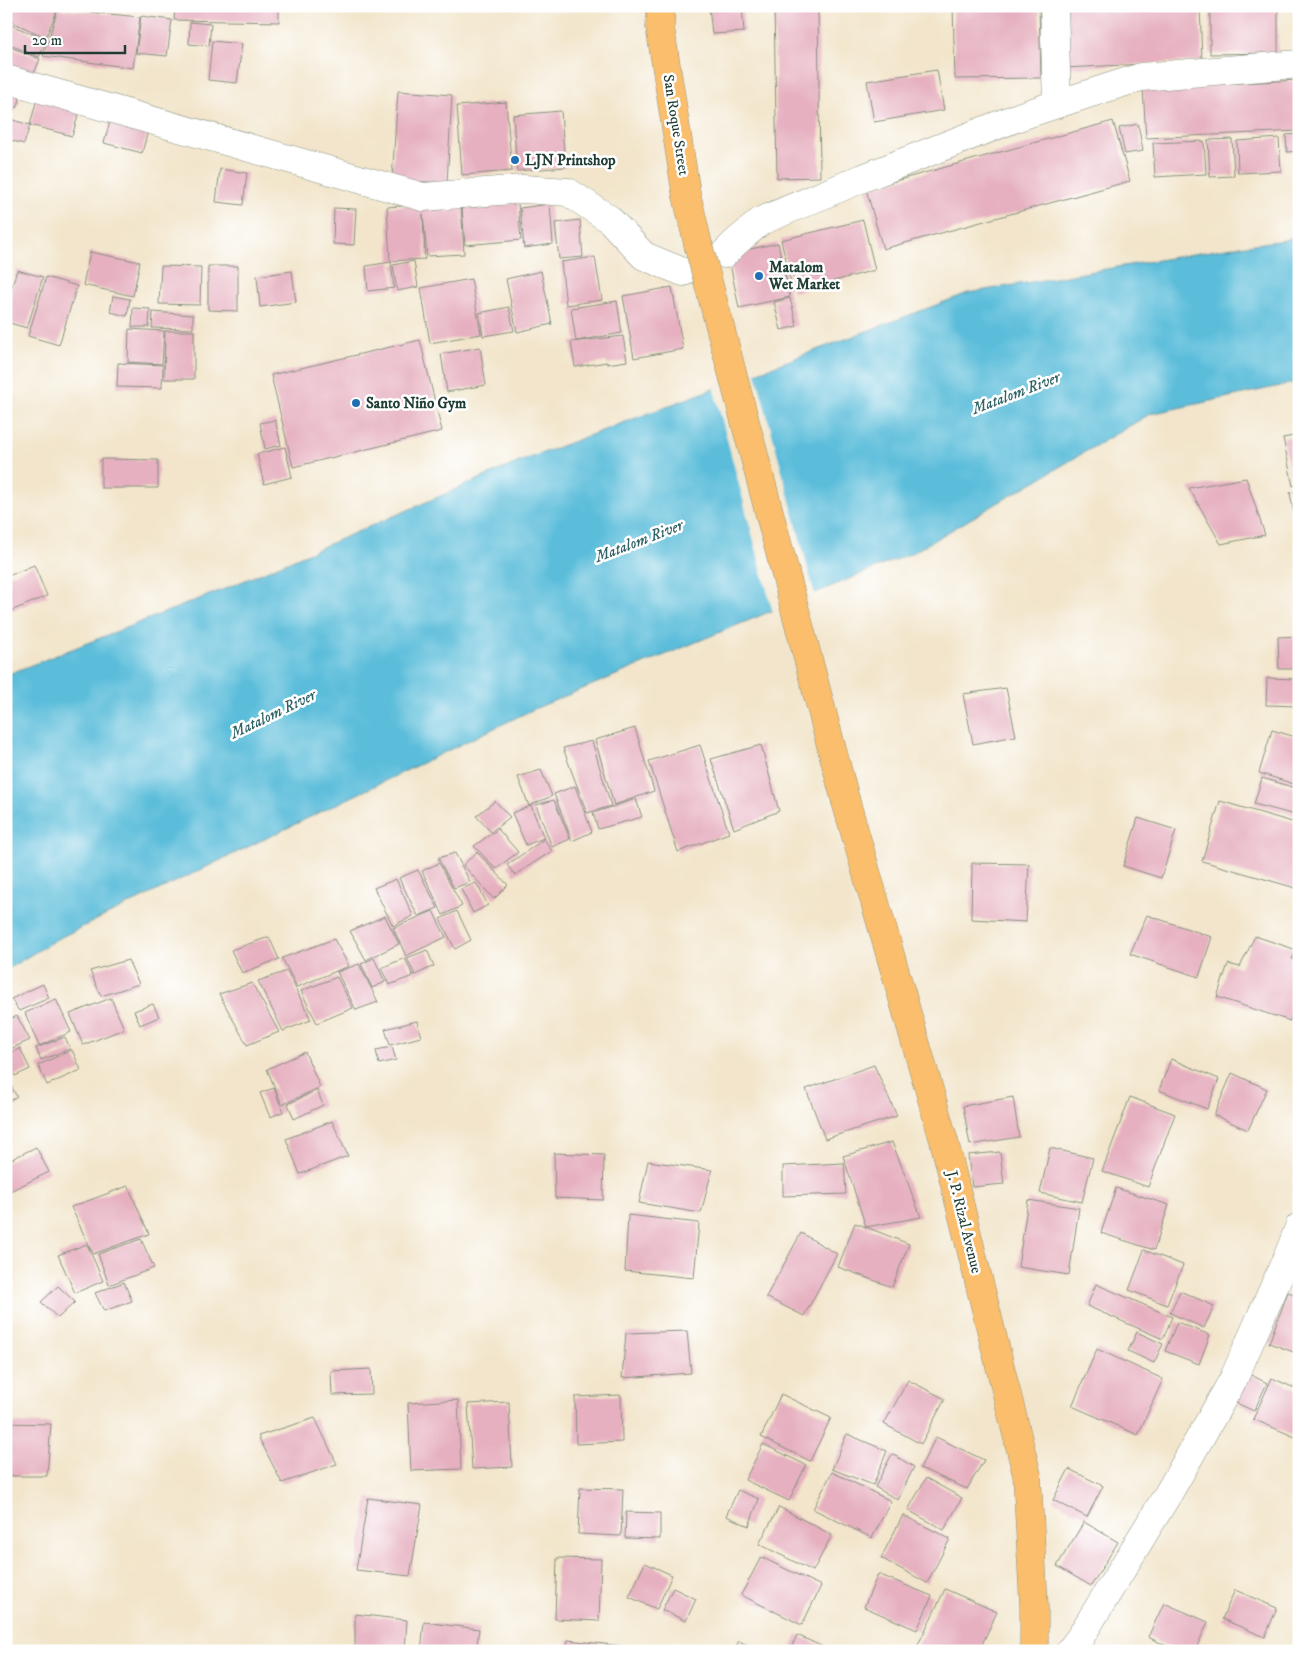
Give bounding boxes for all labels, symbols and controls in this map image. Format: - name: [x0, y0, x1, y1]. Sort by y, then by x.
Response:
- scale bar: [25, 22, 125, 54]
- text: 20 m: [32, 31, 62, 50]
- street label: San Roque Street: [659, 73, 693, 177]
- place label: LJN Printshop: [525, 151, 616, 170]
- marker: LJN Printshop: [509, 154, 521, 166]
- place label: Matalom Wet Market: [768, 258, 840, 294]
- marker: Matalom Wet Market: [753, 270, 765, 282]
- water label: Matalom River: [968, 367, 1064, 419]
- place label: Santo Niño Gym: [366, 394, 467, 413]
- marker: Santo Niño Gym: [350, 397, 362, 409]
- water label: Matalom River: [591, 515, 687, 567]
- water label: Matalom River: [226, 684, 320, 744]
- street label: J. P. Rizal Avenue: [942, 1167, 986, 1275]

